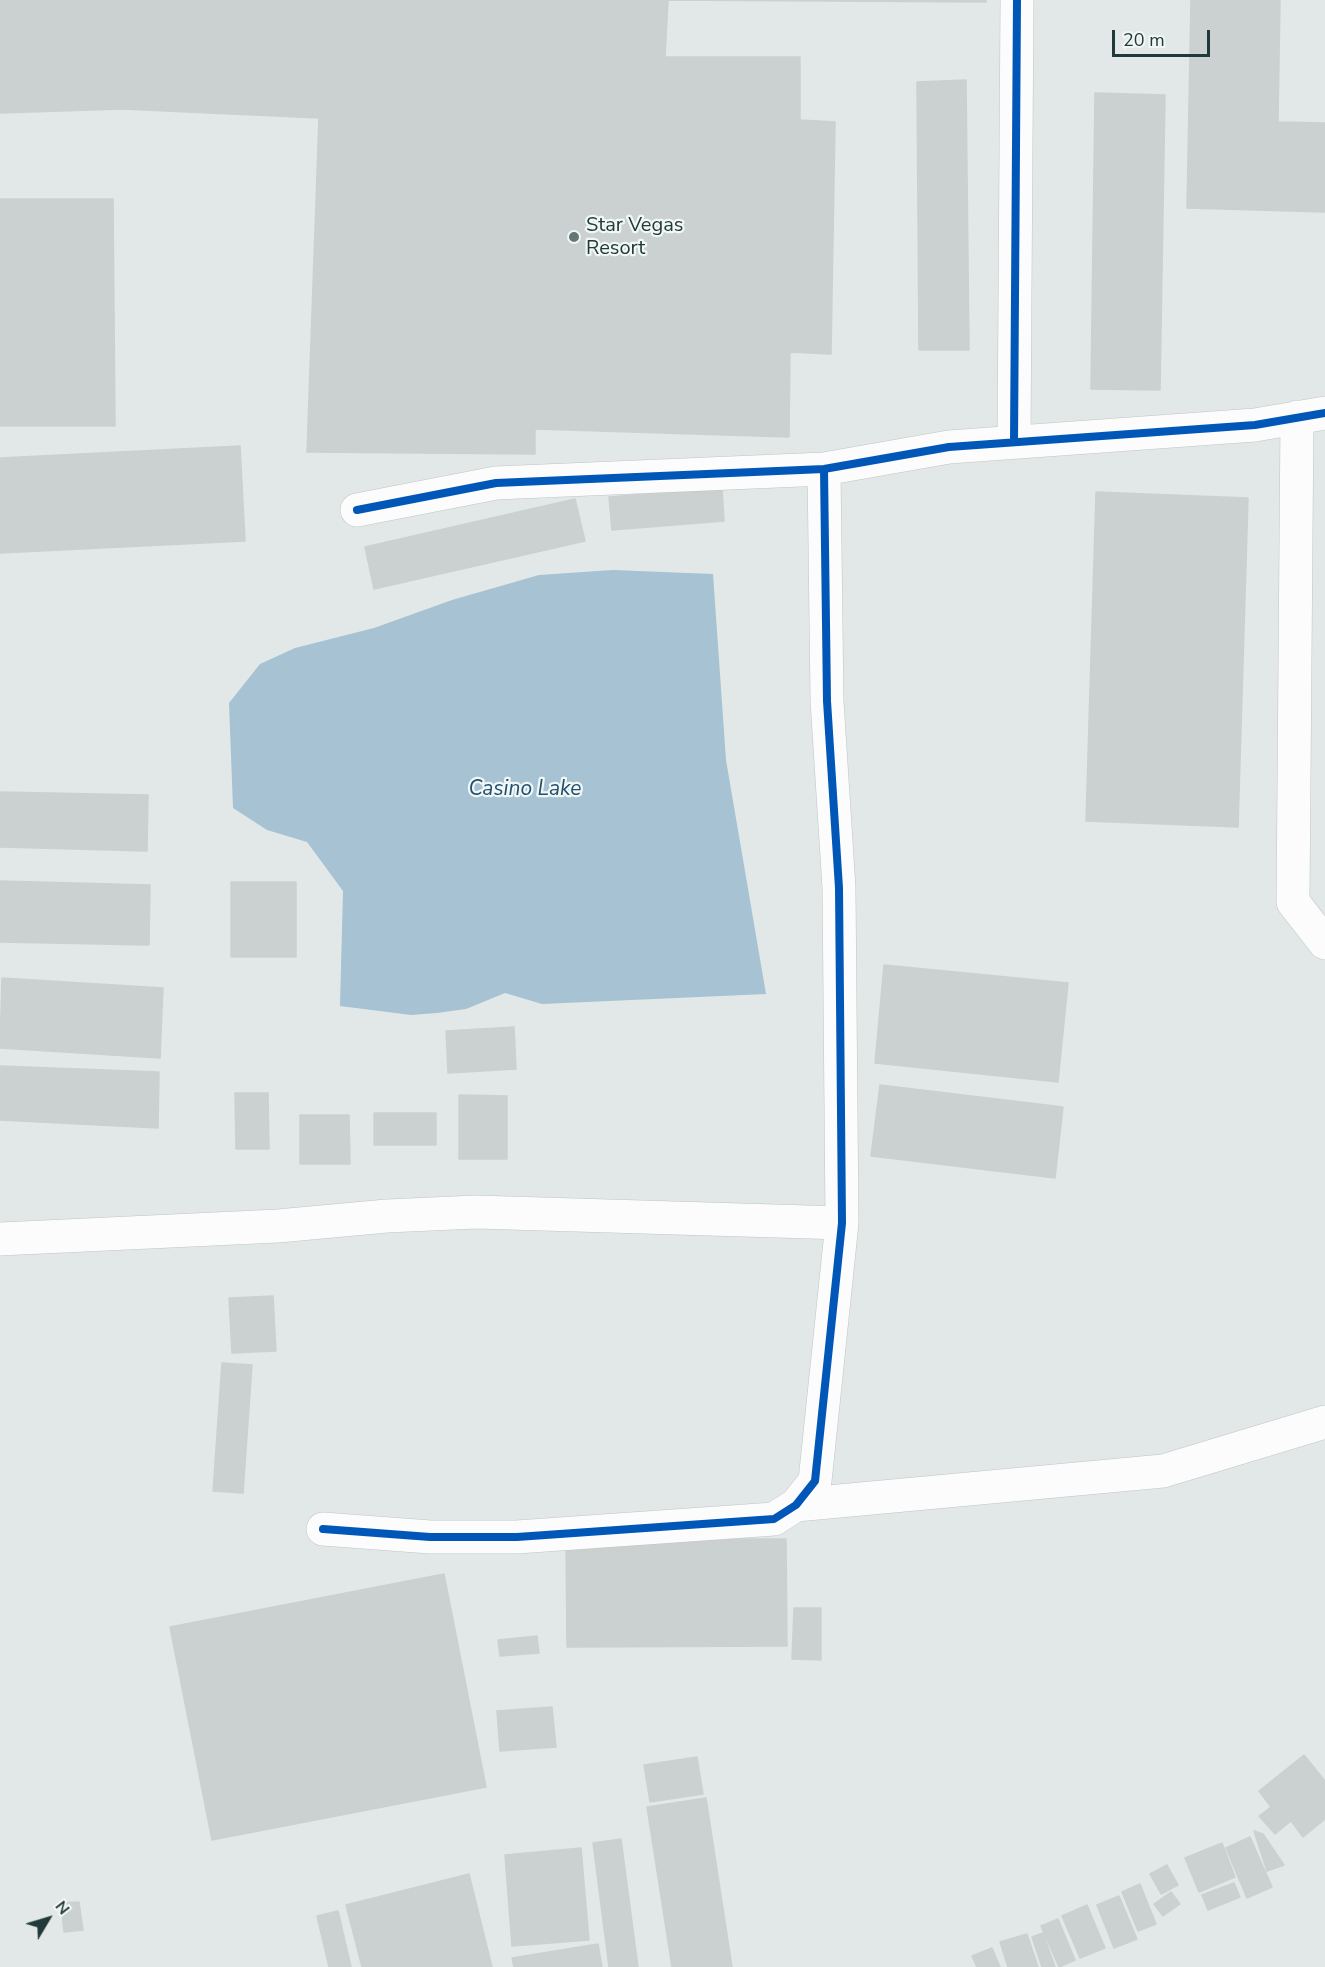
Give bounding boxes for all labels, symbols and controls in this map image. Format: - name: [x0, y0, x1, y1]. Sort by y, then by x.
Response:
- scale bar: [1115, 18, 1212, 56]
- text: 20 m: [1123, 28, 1165, 52]
- place label: Star Vegas Resort: [586, 214, 683, 261]
- marker: Star Vegas Resort: [567, 230, 581, 244]
- water label: Casino Lake: [469, 777, 581, 803]
- north arrow: [18, 1889, 78, 1949]
- text: N: [50, 1896, 75, 1919]

